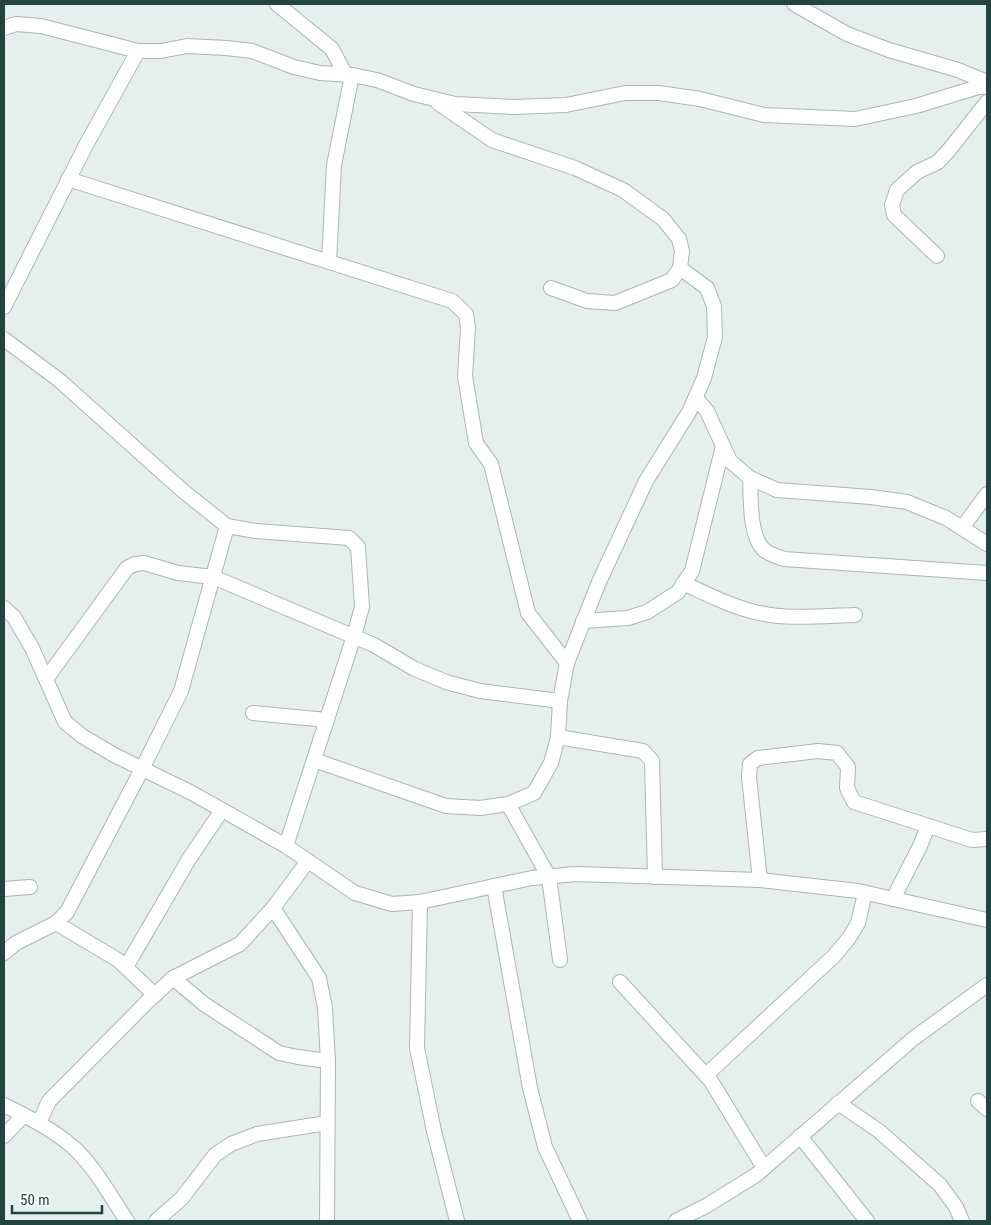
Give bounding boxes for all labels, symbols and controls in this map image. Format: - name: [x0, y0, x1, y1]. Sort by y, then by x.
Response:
- scale bar: [12, 1182, 102, 1214]
- text: 50 m: [20, 1191, 50, 1209]

